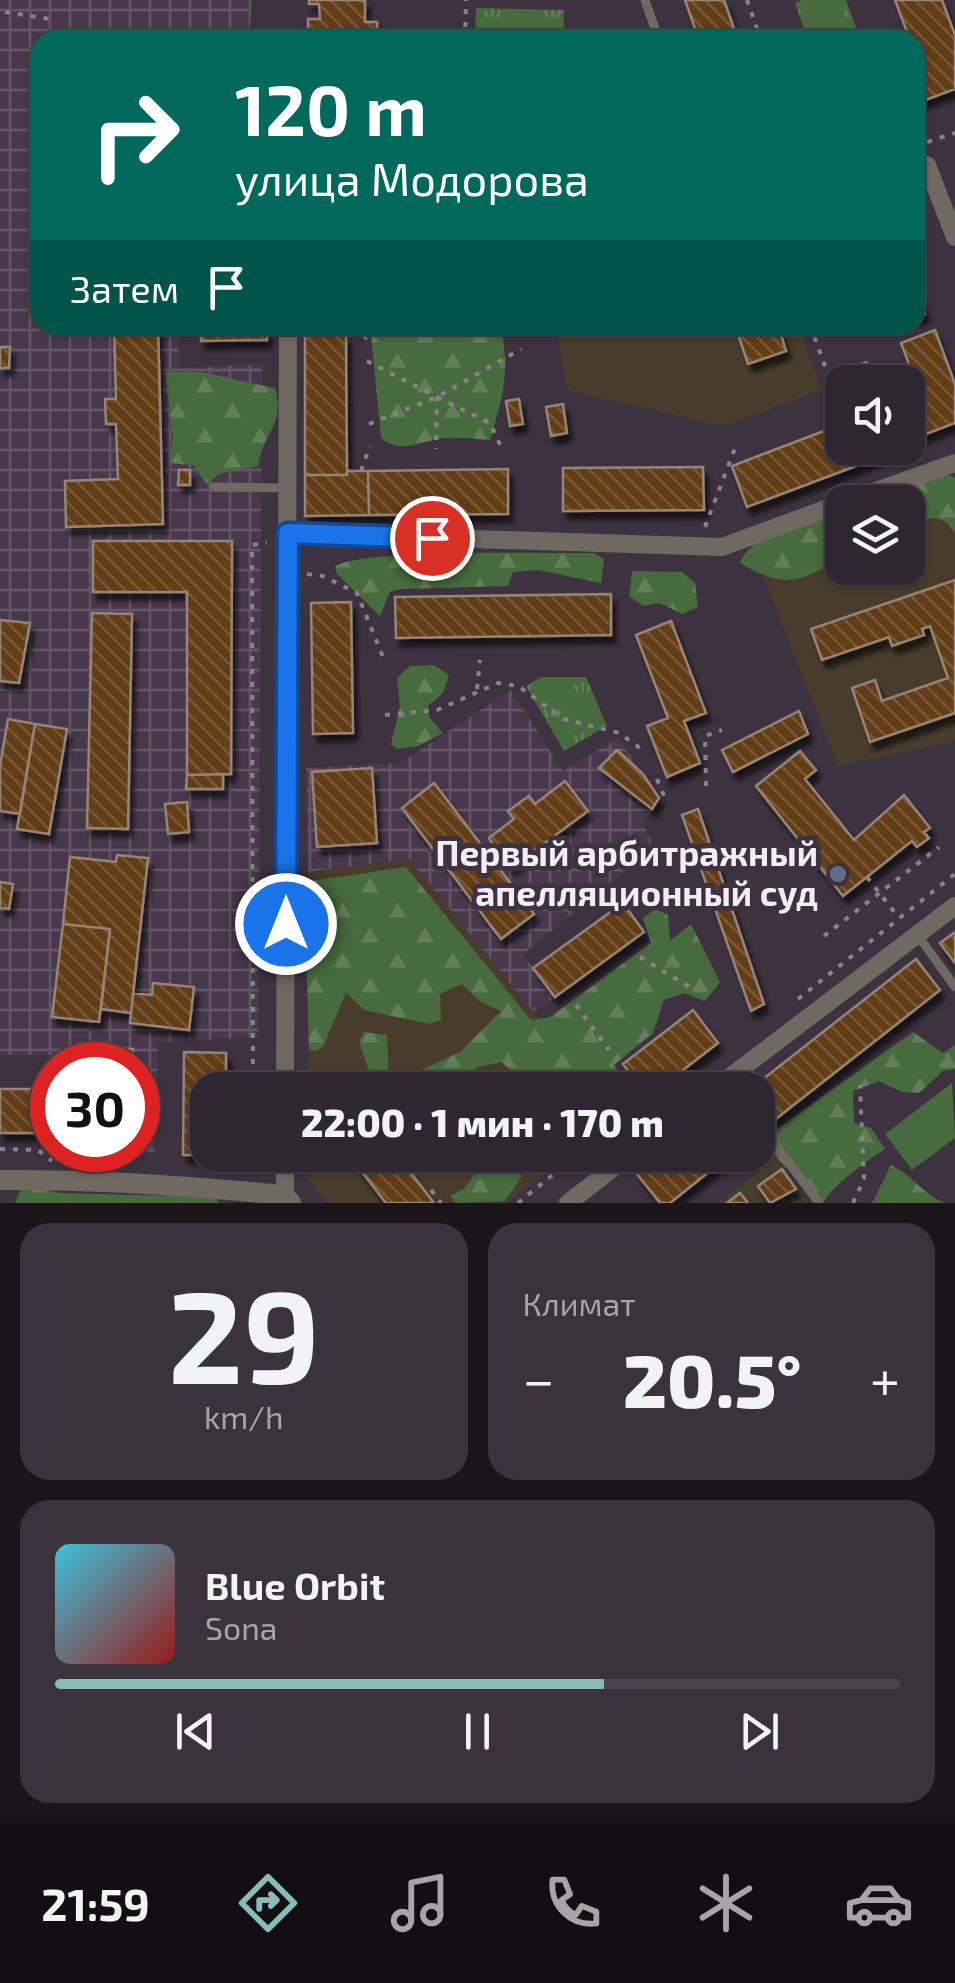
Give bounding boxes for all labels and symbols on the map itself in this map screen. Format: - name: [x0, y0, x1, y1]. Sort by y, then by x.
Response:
- pin: [390, 496, 475, 581]
- place label: Первый арбитражный апелляционный суд: [435, 831, 818, 914]
- marker: Первый арбитражный апелляционный суд: [827, 863, 849, 885]
- position arrow: [234, 872, 338, 976]
- speed limit sign: 30: [30, 1042, 160, 1172]

